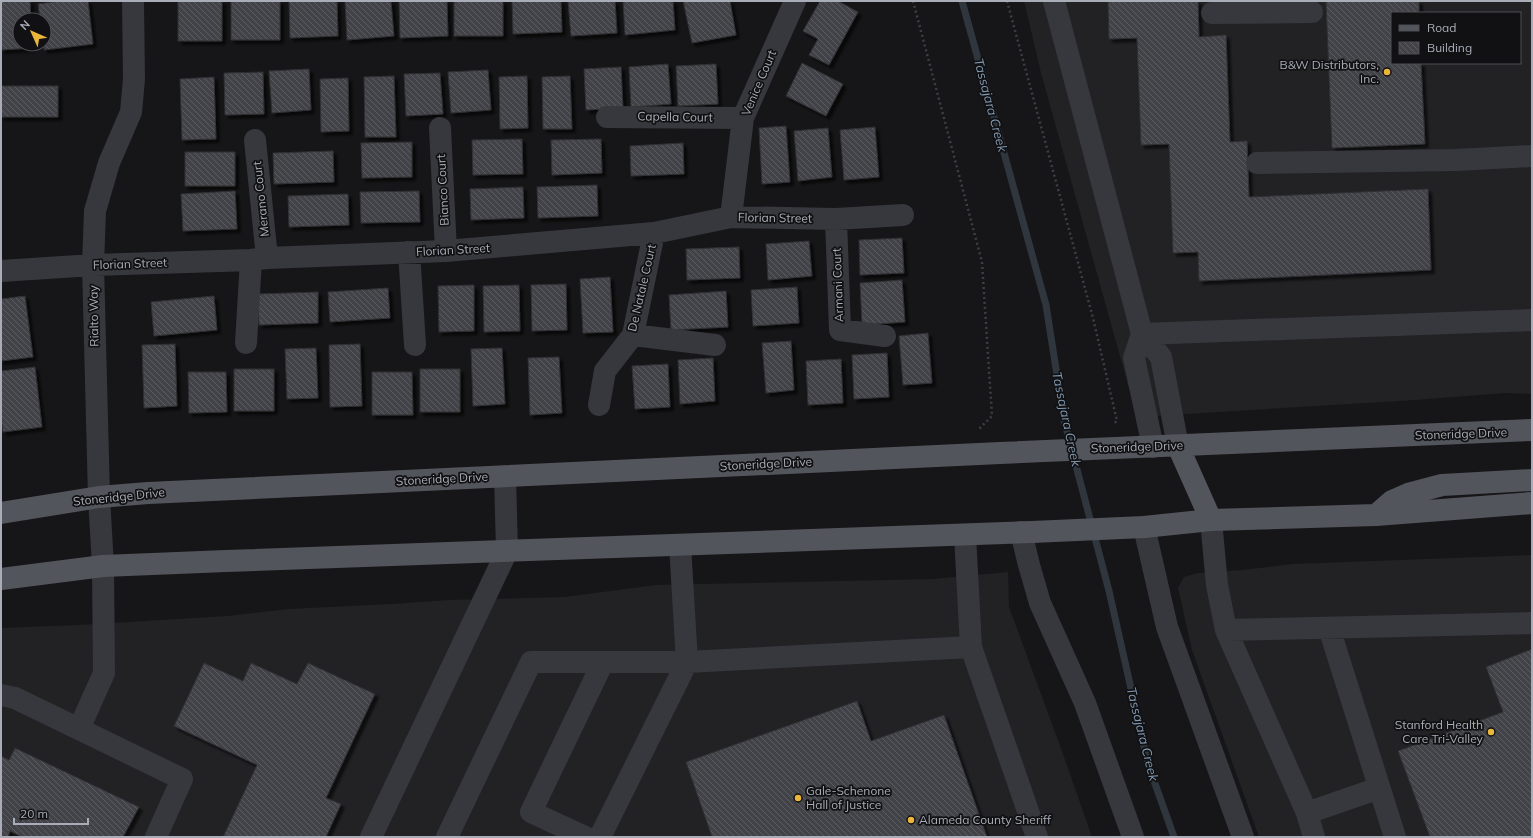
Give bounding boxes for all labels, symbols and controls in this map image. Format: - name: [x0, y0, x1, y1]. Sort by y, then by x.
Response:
- north arrow: [12, 12, 52, 52]
- legend: [1391, 12, 1521, 64]
- text: N: [17, 17, 33, 33]
- text: Road: [1427, 20, 1456, 35]
- text: Building: [1427, 40, 1472, 55]
- street label: Venice Court: [738, 48, 779, 118]
- water label: Tassajara Creek: [971, 56, 1011, 154]
- place label: B&W Distributors, Inc.: [1279, 57, 1379, 86]
- marker: B&W Distributors, Inc.: [1382, 67, 1392, 77]
- street label: Capella Court: [637, 108, 713, 125]
- street label: Bianco Court: [433, 154, 452, 226]
- street label: Merano Court: [249, 161, 272, 238]
- street label: Florian Street: [738, 209, 812, 226]
- street label: Florian Street: [416, 240, 490, 259]
- street label: De Natale Court: [624, 243, 659, 333]
- street label: Armani Court: [829, 248, 846, 322]
- street label: Florian Street: [93, 255, 167, 272]
- street label: Rialto Way: [85, 285, 102, 347]
- water label: Tassajara Creek: [1049, 370, 1085, 468]
- street label: Stoneridge Drive: [1415, 424, 1507, 443]
- street label: Stoneridge Drive: [1091, 437, 1183, 456]
- street label: Stoneridge Drive: [719, 454, 812, 473]
- street label: Stoneridge Drive: [395, 469, 488, 488]
- street label: Stoneridge Drive: [72, 484, 166, 509]
- water label: Tassajara Creek: [1124, 685, 1163, 783]
- place label: Stanford Health Care Tri-Valley: [1395, 717, 1484, 746]
- marker: Stanford Health Care Tri-Valley: [1486, 727, 1496, 737]
- place label: Gale-Schenone Hall of Justice: [806, 783, 891, 812]
- marker: Gale-Schenone Hall of Justice: [793, 793, 803, 803]
- scale bar: [14, 800, 88, 826]
- text: 20 m: [20, 806, 48, 821]
- place label: Alameda County Sheriff: [919, 812, 1052, 827]
- marker: Alameda County Sheriff: [906, 815, 916, 825]

